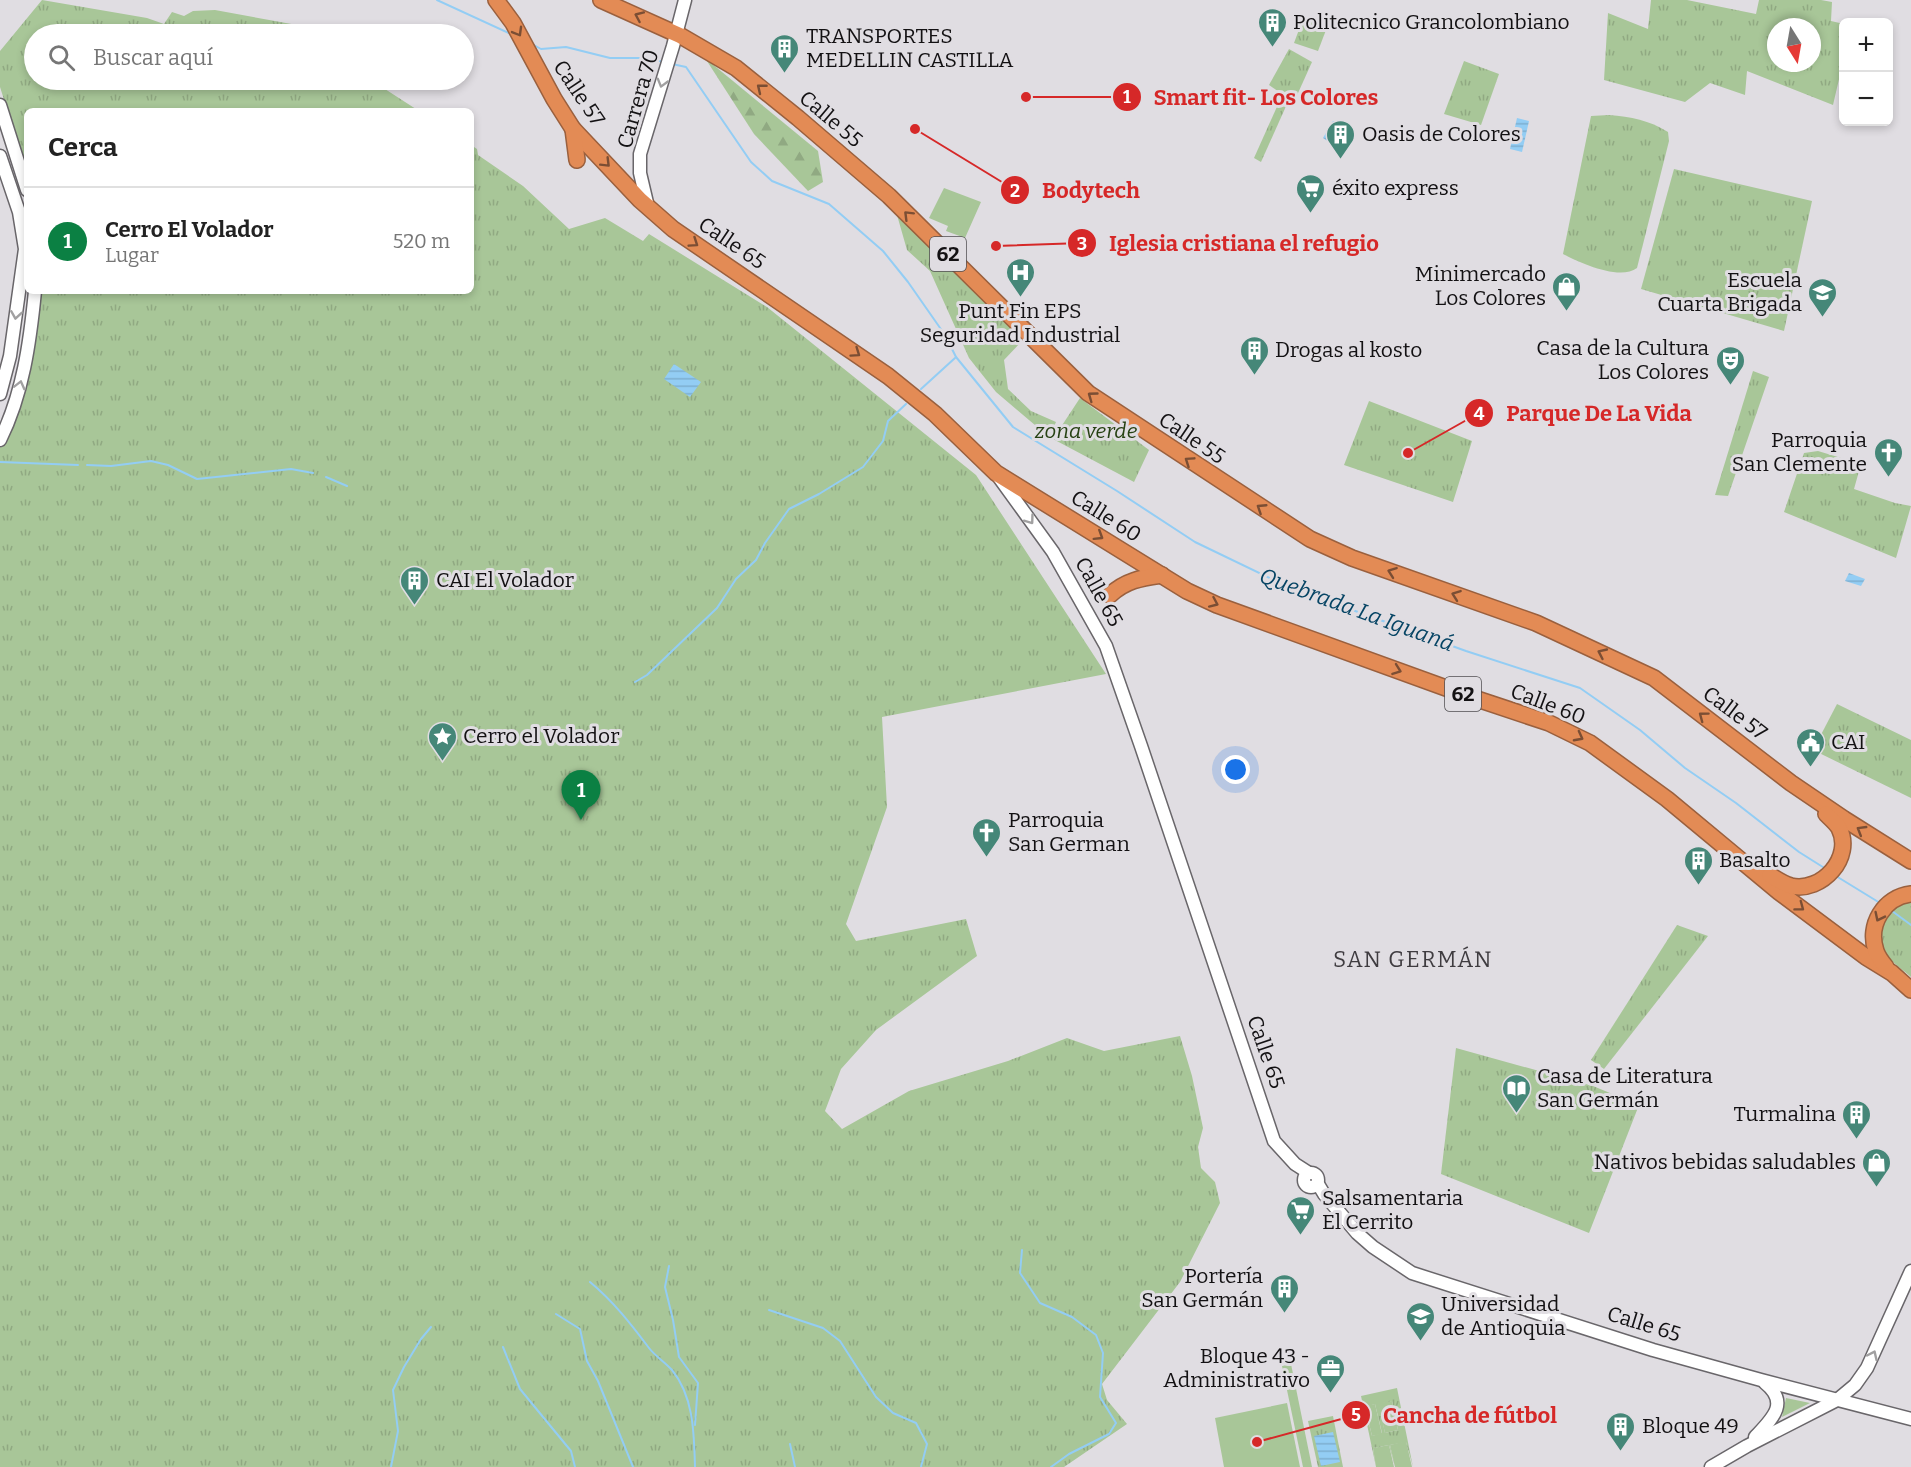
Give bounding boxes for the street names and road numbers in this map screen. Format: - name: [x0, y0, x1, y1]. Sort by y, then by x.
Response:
- street label: Carrera 70: [611, 46, 665, 152]
- street label: Calle 57: [548, 55, 611, 131]
- street label: Calle 55: [794, 85, 868, 153]
- street label: Calle 65: [693, 211, 771, 275]
- road number: 62: [930, 237, 966, 271]
- street label: Calle 55: [1154, 406, 1230, 470]
- street label: Calle 60: [1066, 484, 1146, 548]
- street label: Calle 65: [1069, 553, 1129, 631]
- road number: 62: [1445, 677, 1481, 711]
- street label: Calle 60: [1507, 678, 1589, 730]
- street label: Calle 57: [1698, 680, 1773, 746]
- street label: Calle 65: [1241, 1012, 1291, 1092]
- street label: Calle 65: [1604, 1301, 1684, 1347]

